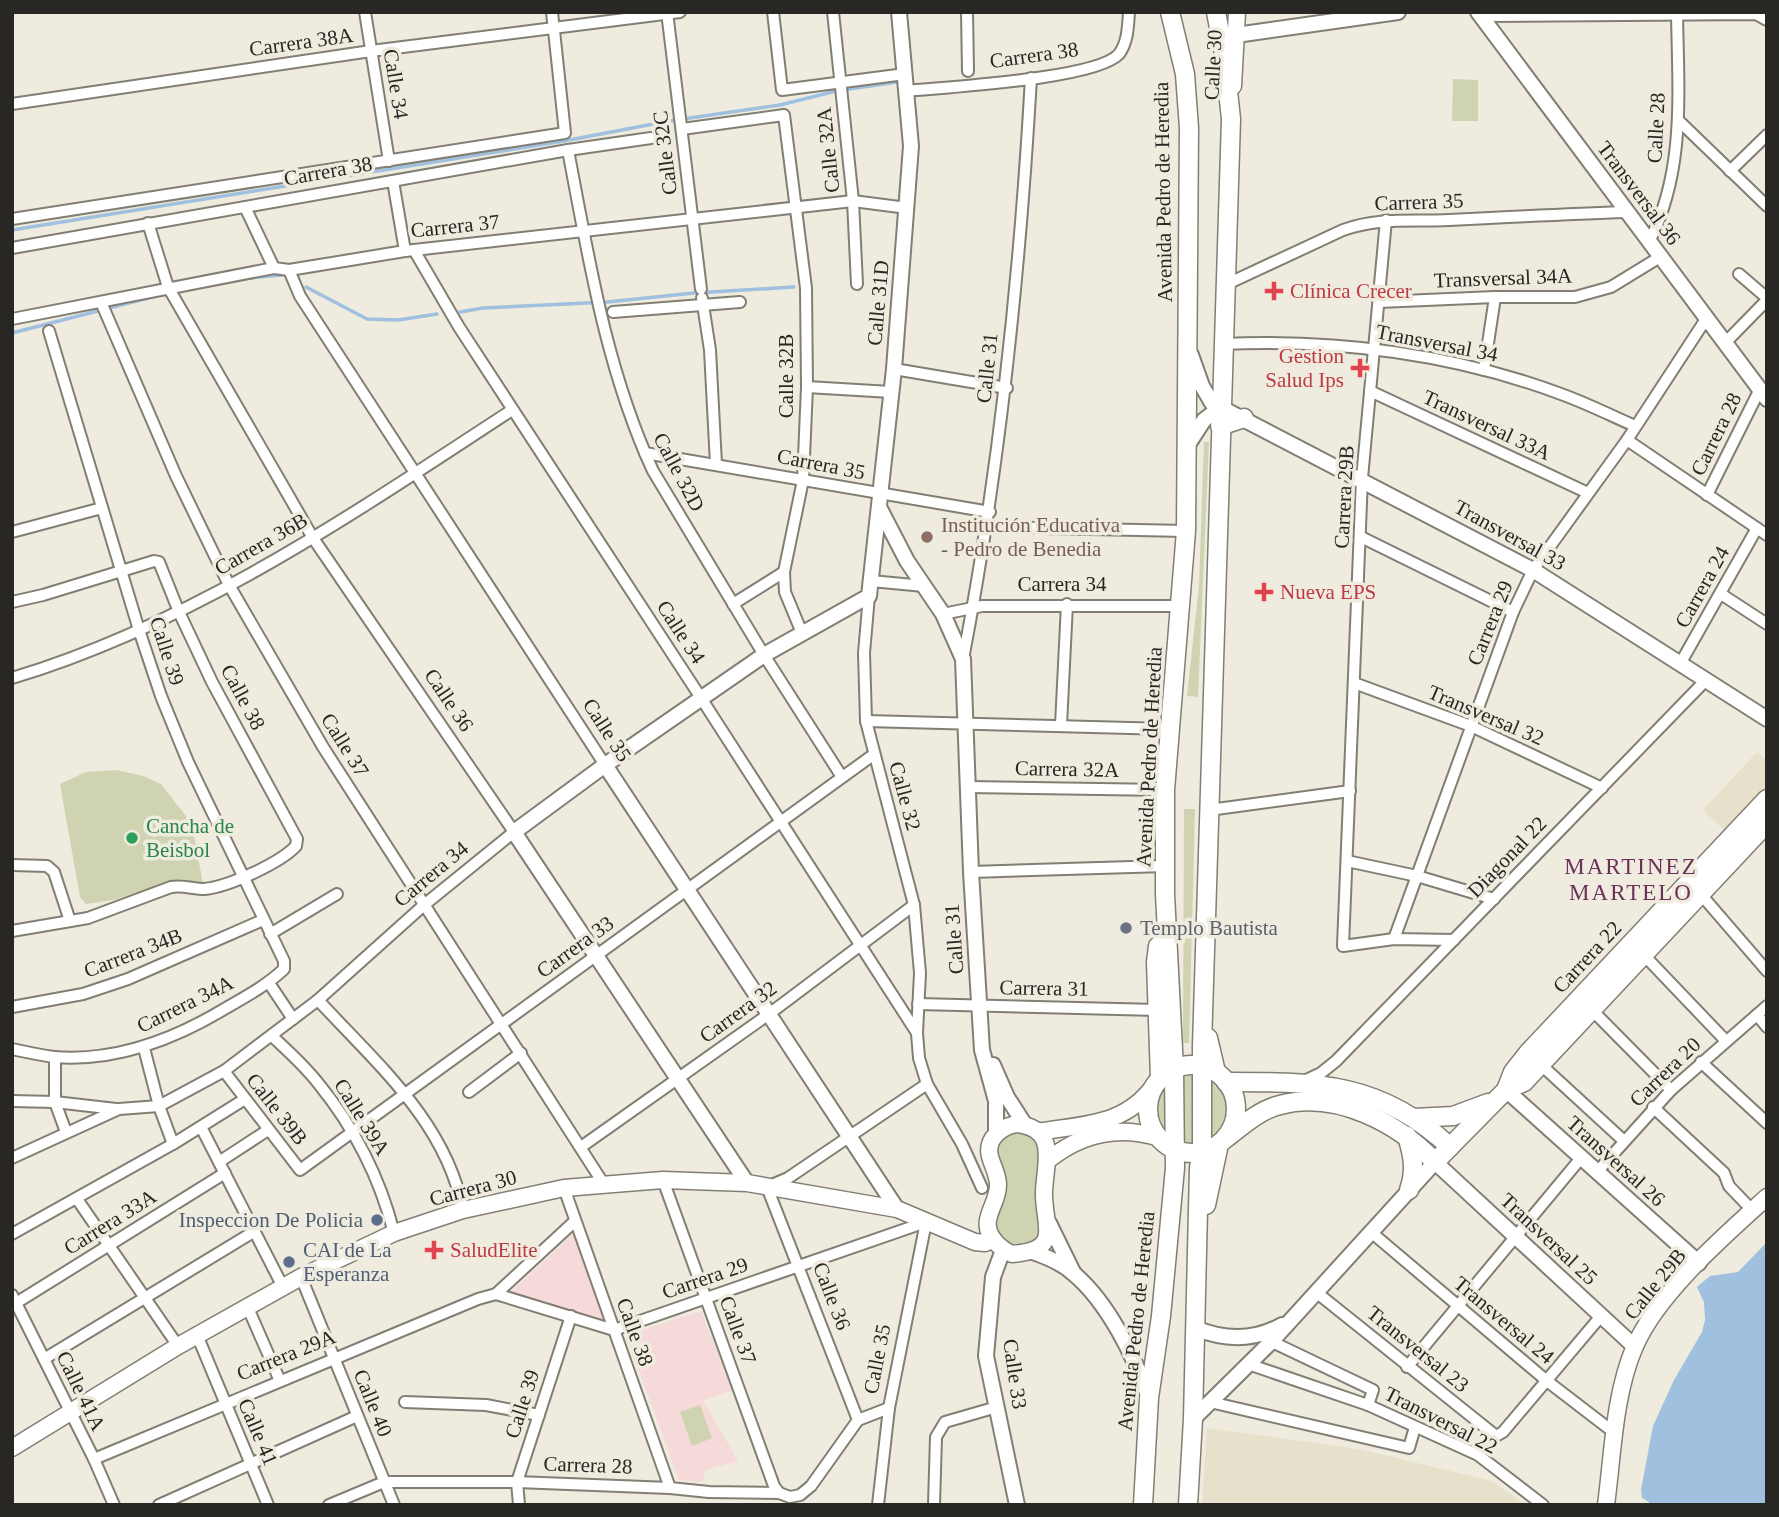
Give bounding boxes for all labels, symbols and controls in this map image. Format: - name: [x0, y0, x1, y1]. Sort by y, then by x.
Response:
- street label: Carrera 38A: [248, 23, 355, 61]
- street label: Calle 30: [1199, 29, 1227, 101]
- street label: Carrera 38: [988, 37, 1080, 73]
- street label: Calle 34: [379, 47, 413, 121]
- street label: Avenida Pedro de Heredia: [1149, 81, 1177, 302]
- street label: Calle 28: [1642, 92, 1670, 164]
- street label: Calle 32A: [811, 105, 844, 194]
- street label: Calle 32C: [648, 110, 682, 196]
- street label: Transversal 36: [1592, 136, 1686, 250]
- street label: Carrera 38: [282, 151, 374, 191]
- street label: Carrera 35: [1374, 188, 1464, 216]
- street label: Carrera 37: [409, 209, 501, 243]
- street label: Calle 31D: [862, 259, 894, 347]
- street label: Transversal 34A: [1433, 264, 1574, 292]
- place label: Clínica Crecer: [1290, 279, 1412, 303]
- marker: Clínica Crecer: [1264, 281, 1284, 301]
- street label: Transversal 34: [1374, 319, 1500, 367]
- street label: Calle 31: [971, 332, 1003, 404]
- street label: Calle 32B: [774, 334, 798, 418]
- place label: Gestion Salud Ips: [1265, 344, 1344, 392]
- marker: Gestion Salud Ips: [1350, 358, 1370, 378]
- street label: Transversal 33A: [1419, 385, 1556, 466]
- street label: Carrera 28: [1686, 389, 1746, 479]
- street label: Calle 32D: [648, 429, 710, 515]
- street label: Carrera 35: [775, 444, 867, 484]
- street label: Carrera 29B: [1329, 445, 1359, 549]
- street label: Transversal 33: [1450, 495, 1570, 575]
- street label: Carrera 36B: [210, 508, 312, 580]
- place label: Institución Educativa - Pedro de Benedia: [941, 513, 1121, 561]
- marker: Institución Educativa - Pedro de Benedia: [919, 529, 935, 545]
- street label: Carrera 24: [1670, 542, 1734, 632]
- street label: Carrera 34: [1017, 572, 1107, 596]
- street label: Carrera 29: [1462, 577, 1518, 669]
- place label: Nueva EPS: [1280, 580, 1376, 604]
- marker: Nueva EPS: [1254, 582, 1274, 602]
- street label: Calle 34: [652, 596, 711, 669]
- street label: Calle 39: [145, 614, 189, 688]
- street label: Avenida Pedro de Heredia: [1131, 646, 1167, 868]
- street label: Calle 38: [216, 660, 270, 734]
- street label: Calle 36: [419, 664, 479, 736]
- street label: Transversal 32: [1424, 680, 1548, 750]
- street label: Calle 35: [578, 694, 636, 766]
- street label: Calle 37: [316, 709, 374, 781]
- street label: Carrera 32A: [1015, 756, 1120, 782]
- street label: Calle 32: [884, 759, 926, 833]
- street label: Diagonal 22: [1463, 812, 1551, 902]
- place label: Cancha de Beisbol: [146, 814, 234, 862]
- marker: Cancha de Beisbol: [124, 830, 140, 846]
- street label: Carrera 34: [389, 836, 473, 912]
- district label: MARTINEZ MARTELO: [1564, 854, 1698, 905]
- street label: Calle 31: [940, 903, 968, 975]
- street label: Carrera 33: [532, 911, 618, 983]
- place label: Templo Bautista: [1140, 916, 1279, 940]
- street label: Carrera 22: [1548, 916, 1626, 998]
- marker: Templo Bautista: [1118, 920, 1134, 936]
- street label: Carrera 34B: [81, 923, 185, 983]
- street label: Carrera 34A: [133, 970, 238, 1038]
- street label: Carrera 31: [999, 975, 1089, 1001]
- street label: Carrera 32: [695, 976, 781, 1048]
- street label: Carrera 20: [1625, 1032, 1705, 1112]
- street label: Calle 39B: [242, 1068, 312, 1150]
- street label: Calle 39A: [329, 1074, 395, 1160]
- street label: Transversal 26: [1562, 1111, 1670, 1211]
- street label: Carrera 30: [427, 1165, 519, 1211]
- street label: Carrera 33A: [59, 1184, 161, 1260]
- street label: Transversal 25: [1496, 1188, 1602, 1290]
- place label: Inspeccion De Policia: [179, 1208, 364, 1232]
- street label: Avenida Pedro de Heredia: [1113, 1209, 1160, 1432]
- marker: Inspeccion De Policia: [369, 1212, 385, 1228]
- place label: CAI de La Esperanza: [303, 1238, 392, 1286]
- place label: SaludElite: [450, 1238, 538, 1262]
- marker: SaludElite: [424, 1240, 444, 1260]
- street label: Calle 29B: [1619, 1244, 1691, 1324]
- street label: Carrera 29: [659, 1252, 751, 1304]
- marker: CAI de La Esperanza: [281, 1254, 297, 1270]
- street label: Calle 36: [808, 1259, 856, 1333]
- street label: Transversal 24: [1449, 1271, 1559, 1369]
- street label: Calle 37: [715, 1293, 761, 1367]
- street label: Calle 38: [612, 1295, 658, 1369]
- street label: Transversal 23: [1362, 1301, 1474, 1397]
- street label: Calle 35: [858, 1322, 896, 1396]
- street label: Carrera 29A: [233, 1324, 340, 1386]
- street label: Calle 33: [998, 1337, 1032, 1411]
- street label: Calle 41A: [51, 1347, 111, 1436]
- street label: Calle 40: [349, 1366, 397, 1440]
- street label: Calle 39: [500, 1367, 544, 1441]
- street label: Transversal 22: [1381, 1381, 1501, 1459]
- street label: Calle 41: [233, 1395, 283, 1469]
- street label: Carrera 28: [543, 1451, 633, 1479]

